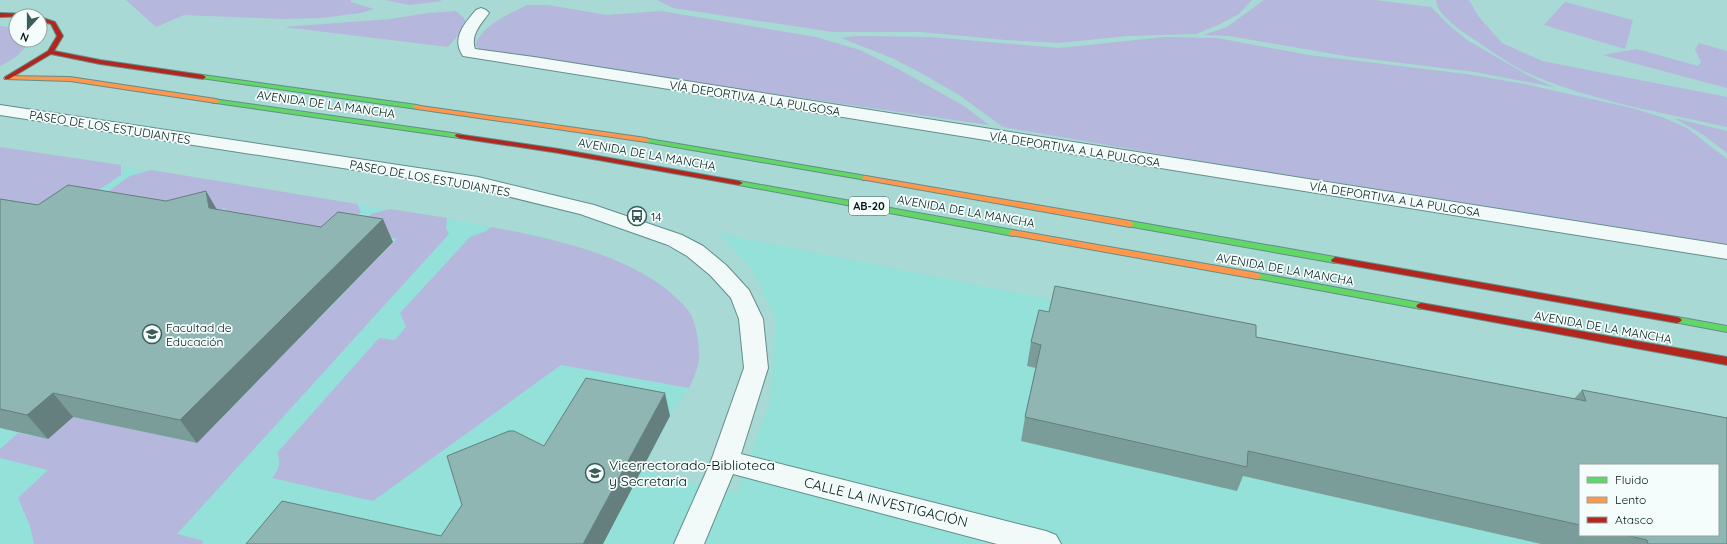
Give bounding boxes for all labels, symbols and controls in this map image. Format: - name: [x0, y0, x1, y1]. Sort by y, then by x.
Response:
- north arrow: [8, 8, 48, 48]
- text: N: [18, 29, 31, 45]
- street label: VÍA DEPORTIVA A LA PULGOSA: [668, 77, 842, 119]
- street label: AVENIDA DE LA MANCHA: [256, 87, 396, 121]
- street label: PASEO DE LOS ESTUDIANTES: [28, 107, 192, 147]
- street label: VÍA DEPORTIVA A LA PULGOSA: [988, 128, 1162, 170]
- street label: AVENIDA DE LA MANCHA: [577, 134, 717, 174]
- street label: PASEO DE LOS ESTUDIANTES: [348, 156, 512, 200]
- street label: VÍA DEPORTIVA A LA PULGOSA: [1308, 178, 1482, 220]
- street label: AVENIDA DE LA MANCHA: [896, 191, 1036, 231]
- road number: AB-20: [849, 197, 889, 215]
- bus stop icon: 14: [626, 205, 648, 227]
- place label: 14: [651, 209, 662, 224]
- street label: AVENIDA DE LA MANCHA: [1215, 249, 1355, 289]
- street label: AVENIDA DE LA MANCHA: [1533, 307, 1673, 347]
- place label: Facultad de Educación: [166, 320, 232, 349]
- school or university icon: Facultad de Educación: [141, 323, 163, 345]
- place label: Vicerrectorado-Biblioteca y Secretaría: [609, 456, 775, 490]
- school or university icon: Vicerrectorado-Biblioteca y Secretaría: [584, 462, 606, 484]
- legend: [1579, 464, 1719, 536]
- text: Fluido: [1615, 472, 1648, 487]
- street label: CALLE LA INVESTIGACIÓN: [802, 473, 970, 531]
- text: Lento: [1615, 492, 1646, 507]
- text: Atasco: [1615, 512, 1653, 527]

